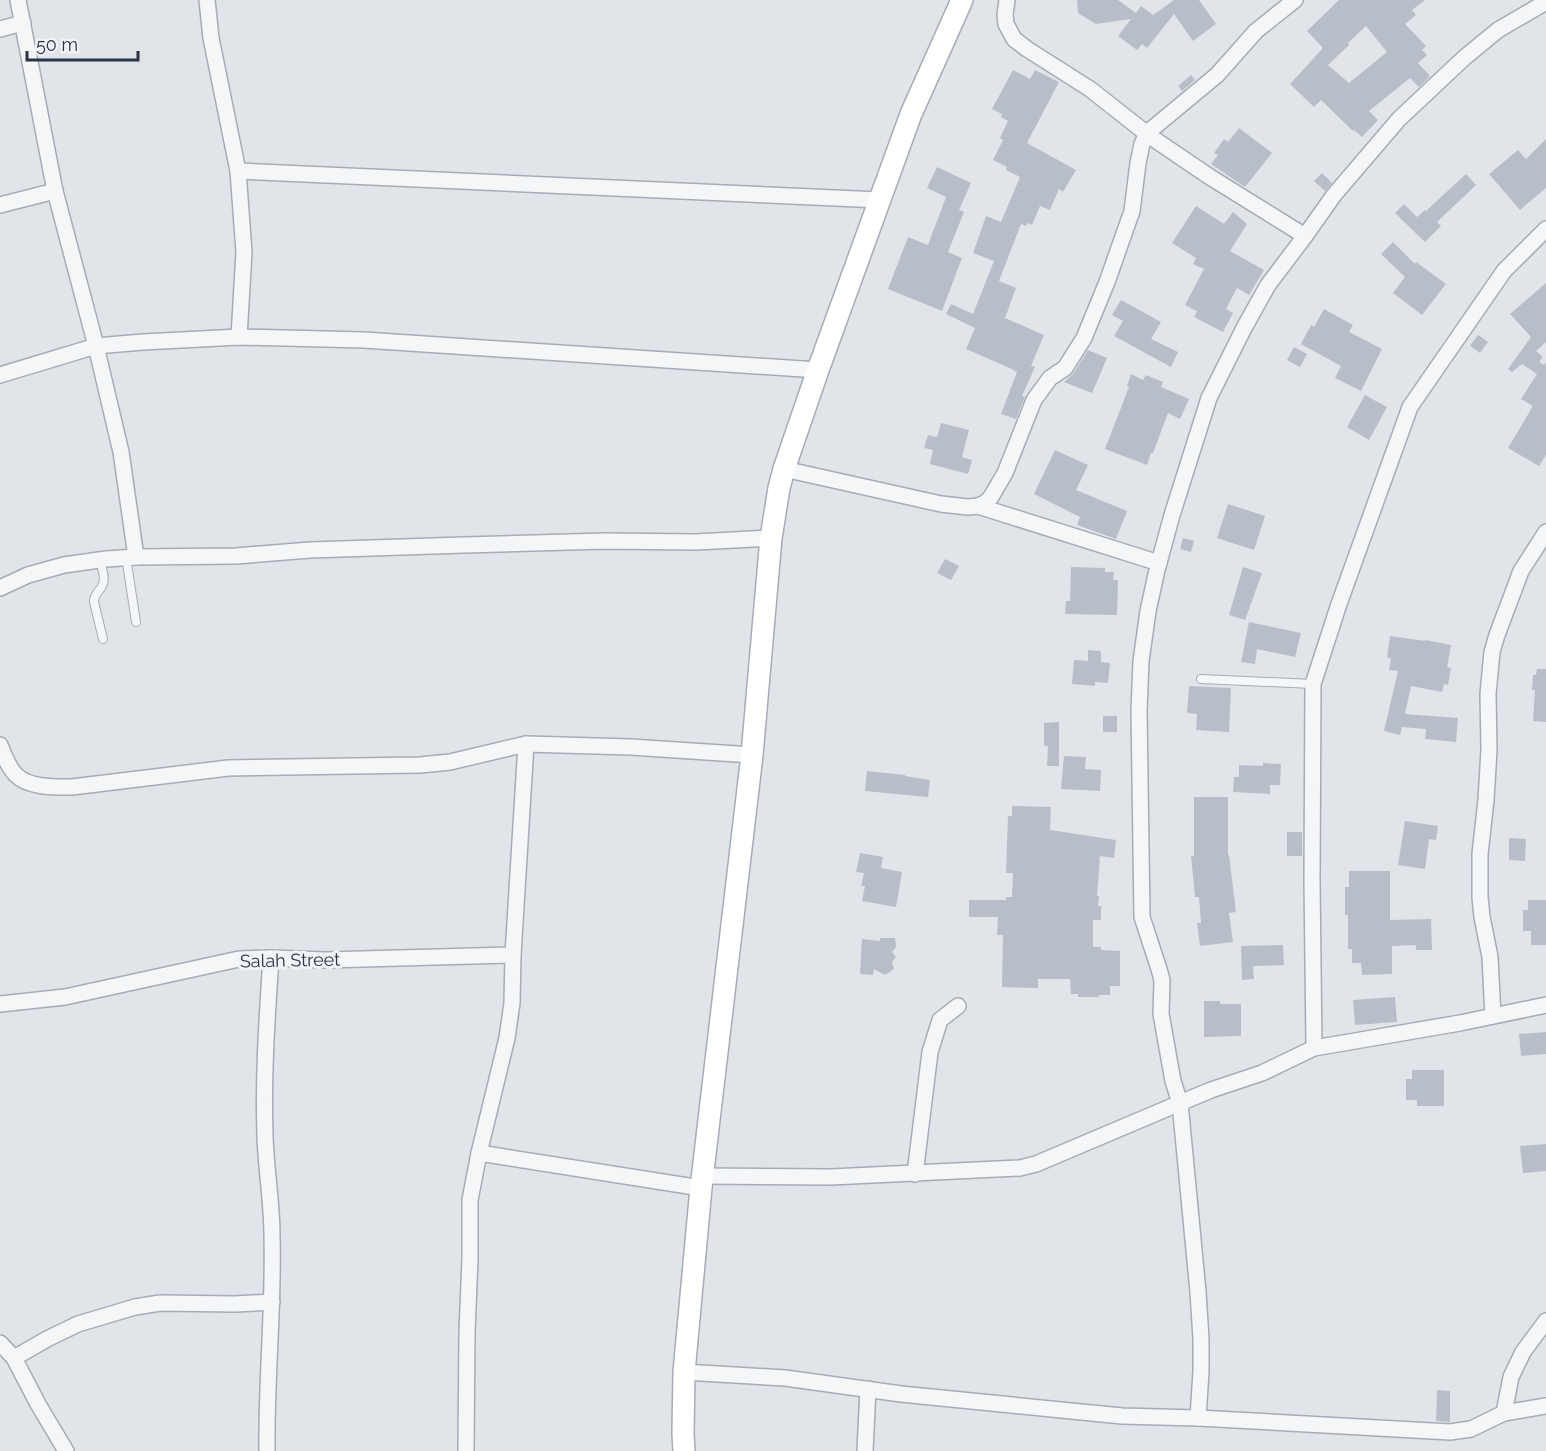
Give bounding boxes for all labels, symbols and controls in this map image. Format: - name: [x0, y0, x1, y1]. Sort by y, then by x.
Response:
- scale bar: [27, 24, 138, 62]
- text: 50 m: [36, 34, 78, 55]
- street label: Salah Street: [240, 949, 340, 971]

